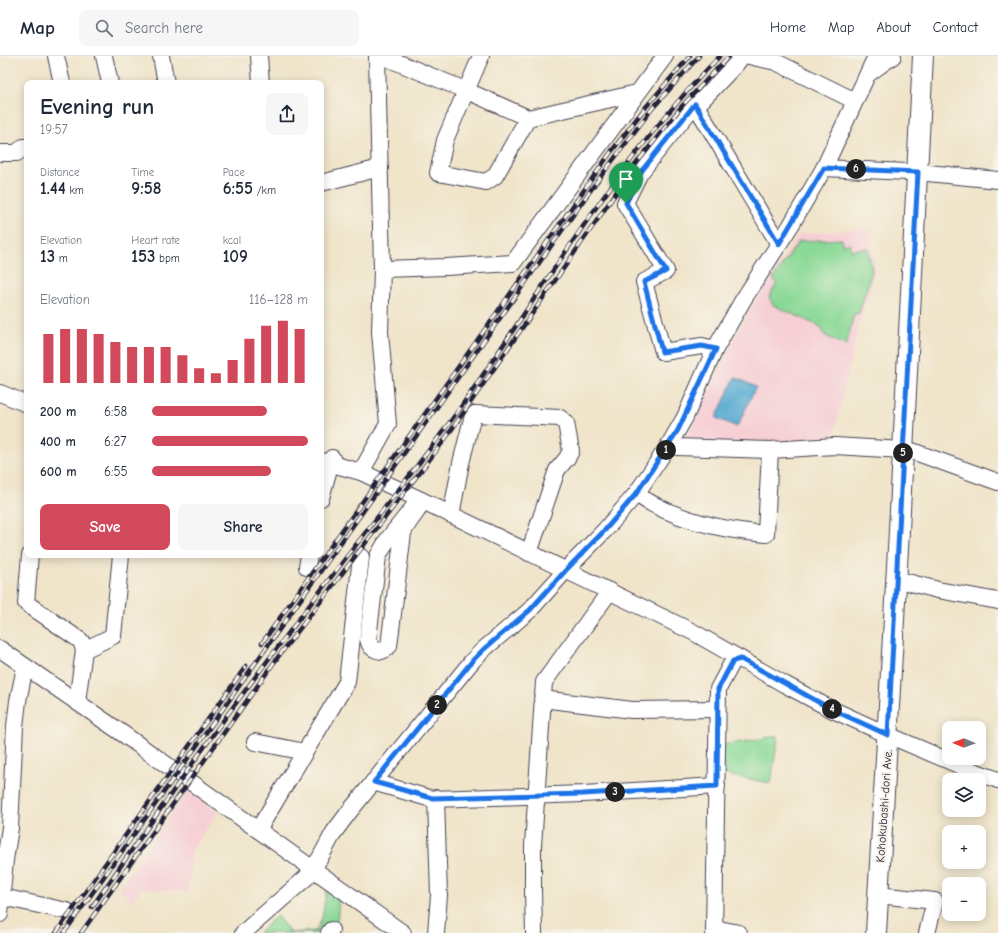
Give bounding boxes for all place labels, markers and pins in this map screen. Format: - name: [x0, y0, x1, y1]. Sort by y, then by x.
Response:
- pin: 6: [846, 159, 866, 179]
- pin: [609, 162, 643, 203]
- pin: 1: [656, 440, 676, 460]
- pin: 5: [893, 443, 913, 463]
- pin: 2: [427, 695, 447, 715]
- pin: 4: [822, 699, 842, 719]
- pin: 3: [605, 782, 625, 802]

